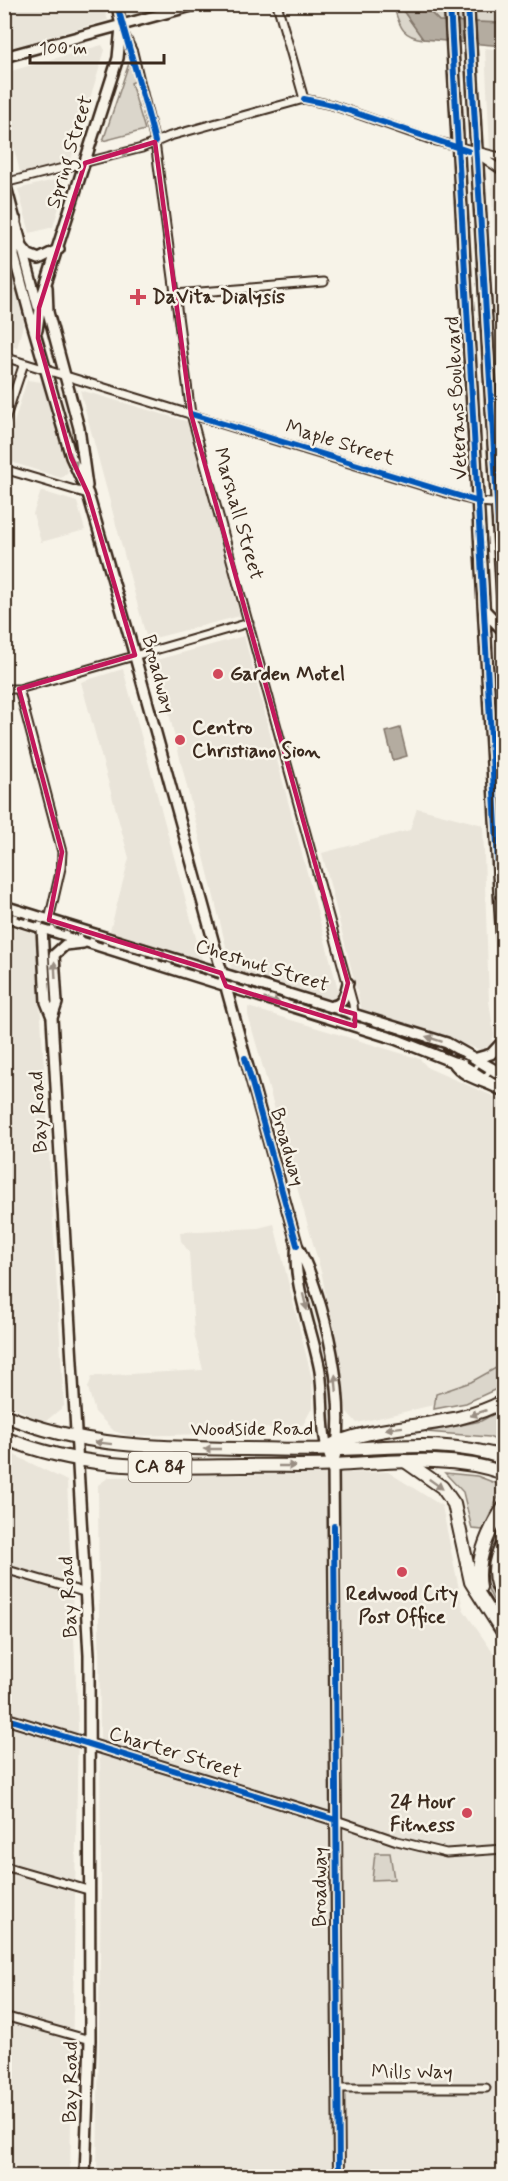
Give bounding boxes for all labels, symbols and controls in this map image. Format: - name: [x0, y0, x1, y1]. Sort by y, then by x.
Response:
- scale bar: [30, 27, 164, 65]
- text: 100 m: [39, 37, 87, 61]
- street label: Spring Street: [40, 92, 102, 212]
- one-way arrow: [111, 148, 130, 158]
- place label: DaVita Dialysis: [152, 284, 285, 311]
- marker: DaVita Dialysis: [129, 288, 147, 306]
- street label: Veterans Boulevard: [439, 315, 475, 481]
- street label: Maple Street: [282, 414, 398, 472]
- street label: Marshall Street: [206, 445, 270, 583]
- one-way arrow: [68, 451, 78, 469]
- street label: Broadway: [135, 632, 181, 716]
- place label: Garden Motel: [230, 661, 345, 688]
- marker: Garden Motel: [211, 667, 225, 681]
- place label: Centro Christiano Sion: [192, 715, 321, 765]
- marker: Centro Christiano Sion: [173, 733, 187, 747]
- street label: Chestnut Street: [192, 933, 332, 999]
- one-way arrow: [157, 950, 175, 960]
- one-way arrow: [51, 961, 60, 980]
- one-way arrow: [263, 996, 281, 1006]
- one-way arrow: [425, 1033, 443, 1043]
- street label: Bay Road: [23, 1071, 55, 1153]
- street label: Broadway: [263, 1105, 311, 1189]
- one-way arrow: [300, 1293, 310, 1312]
- one-way arrow: [331, 1374, 341, 1393]
- one-way arrow: [469, 1408, 487, 1418]
- street label: Woodside Road: [190, 1416, 314, 1443]
- one-way arrow: [384, 1424, 403, 1433]
- one-way arrow: [94, 1439, 113, 1448]
- one-way arrow: [202, 1444, 221, 1454]
- road number: CA 84: [128, 1452, 192, 1482]
- one-way arrow: [277, 1461, 296, 1470]
- one-way arrow: [428, 1478, 444, 1490]
- street label: Bay Road: [53, 1556, 85, 1638]
- marker: Redwood City Post Office: [395, 1565, 409, 1579]
- place label: Redwood City Post Office: [346, 1581, 458, 1631]
- street label: Charter Street: [106, 1720, 244, 1786]
- place label: 24 Hour Fitness: [390, 1789, 456, 1839]
- marker: 24 Hour Fitness: [460, 1806, 474, 1820]
- street label: Broadway: [307, 1847, 334, 1927]
- street label: Bay Road: [57, 2041, 85, 2123]
- street label: Mills Way: [371, 2059, 453, 2086]

